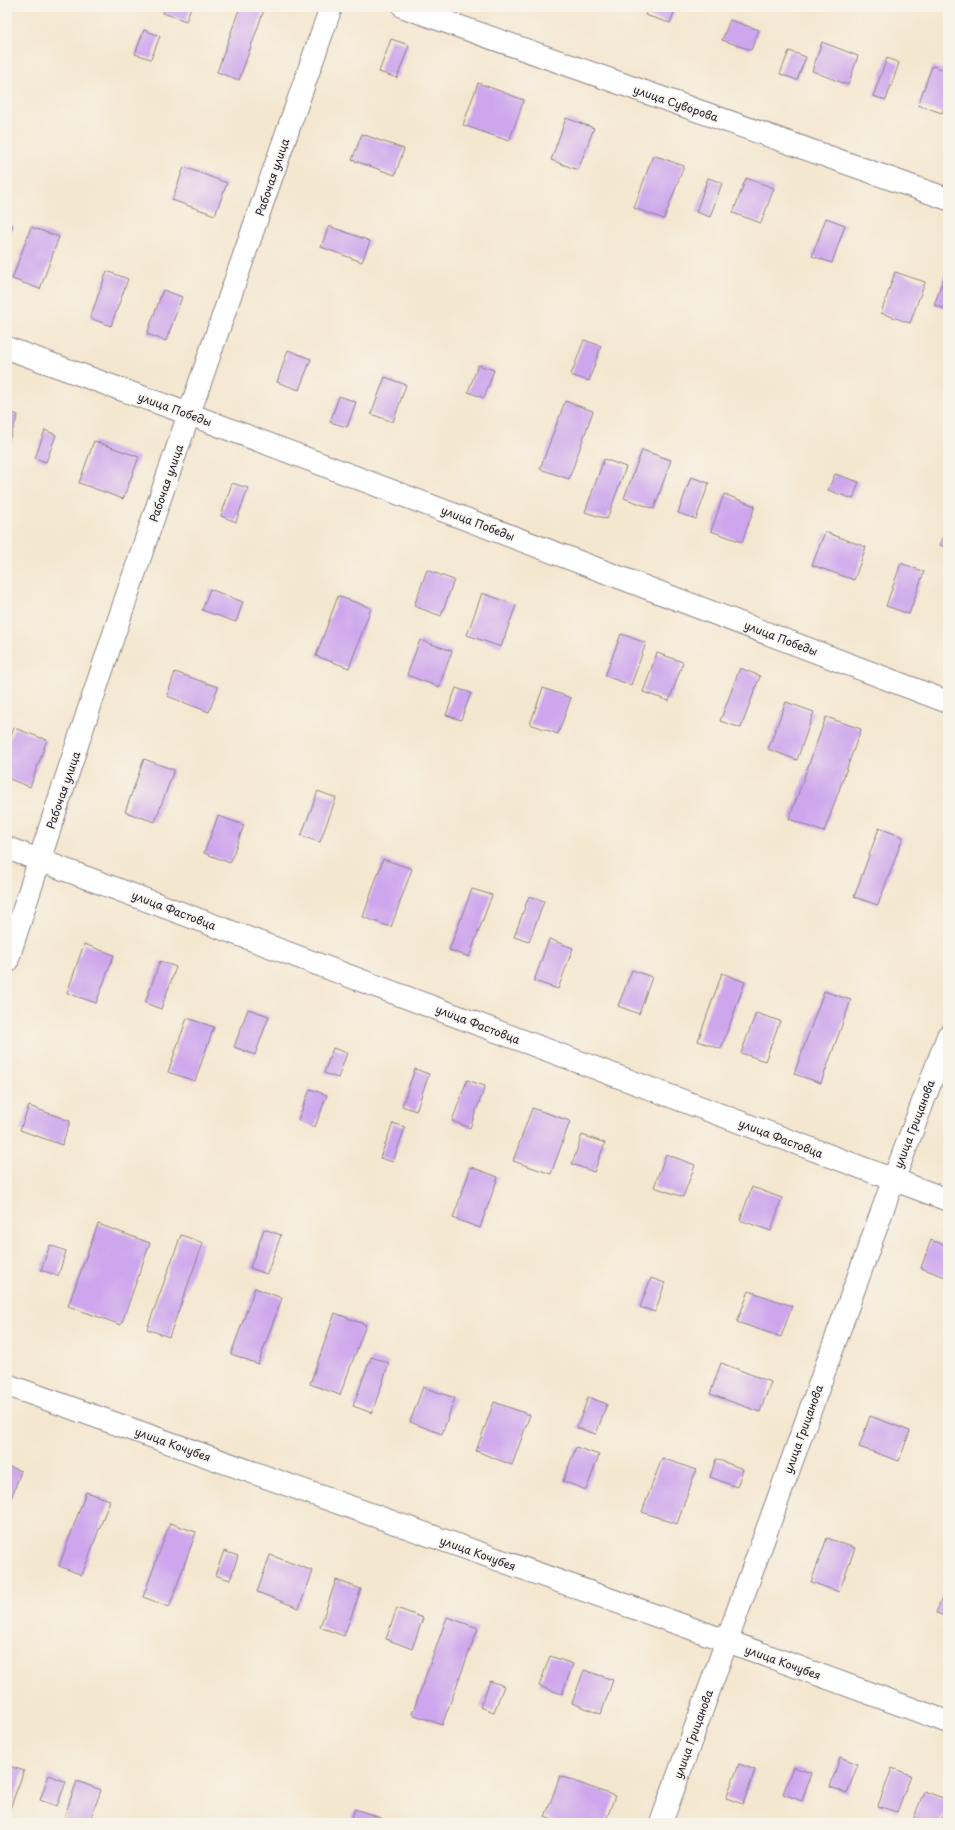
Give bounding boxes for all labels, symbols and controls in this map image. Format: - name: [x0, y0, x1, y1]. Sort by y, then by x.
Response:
- street label: улица Суворова: [631, 81, 721, 126]
- street label: Рабочая улица: [251, 136, 293, 218]
- street label: улица Победы: [136, 388, 214, 430]
- street label: Рабочая улица: [145, 442, 187, 524]
- street label: улица Победы: [439, 501, 517, 545]
- street label: улица Победы: [742, 616, 820, 660]
- street label: Рабочая улица: [42, 749, 84, 831]
- street label: улица Фастовца: [129, 886, 219, 934]
- street label: улица Фастовца: [433, 1000, 523, 1048]
- street label: улица Грицанова: [889, 1077, 939, 1171]
- street label: улица Фастовца: [736, 1114, 826, 1162]
- street label: улица Грицанова: [779, 1382, 827, 1476]
- street label: улица Кочубея: [133, 1422, 213, 1466]
- street label: улица Кочубея: [438, 1531, 518, 1575]
- street label: улица Кочубея: [743, 1640, 823, 1684]
- street label: улица Грицанова: [669, 1687, 717, 1781]

